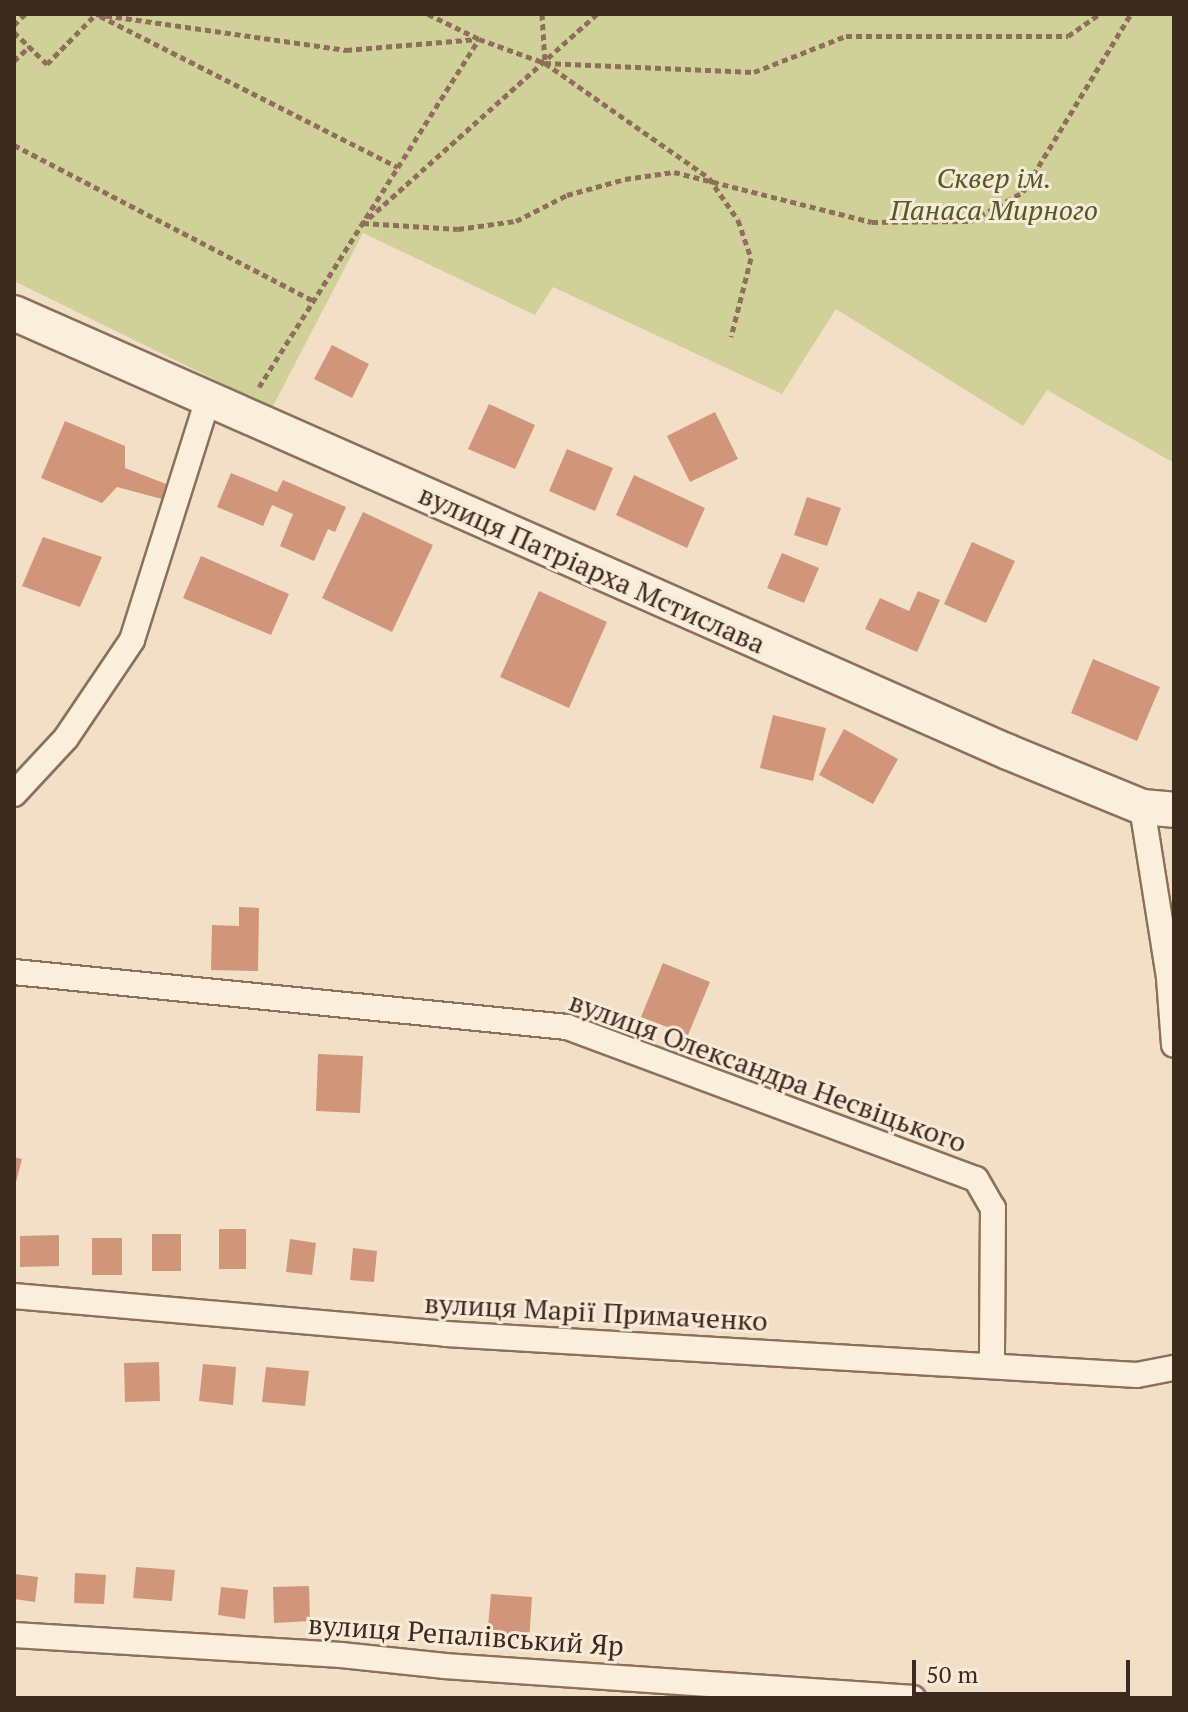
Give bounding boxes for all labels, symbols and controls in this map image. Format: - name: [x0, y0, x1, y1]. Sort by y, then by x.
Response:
- park label: Сквер ім. Панаса Мирного: [890, 161, 1098, 227]
- street label: вулиця Патріарха Мстислава: [414, 477, 770, 661]
- street label: вулиця Олександра Несвіцького: [565, 984, 971, 1160]
- street label: вулиця Марії Примаченко: [424, 1286, 768, 1338]
- street label: вулиця Репалівський Яр: [307, 1607, 625, 1663]
- scale bar: [916, 1644, 1134, 1694]
- text: 50 m: [926, 1658, 978, 1690]

